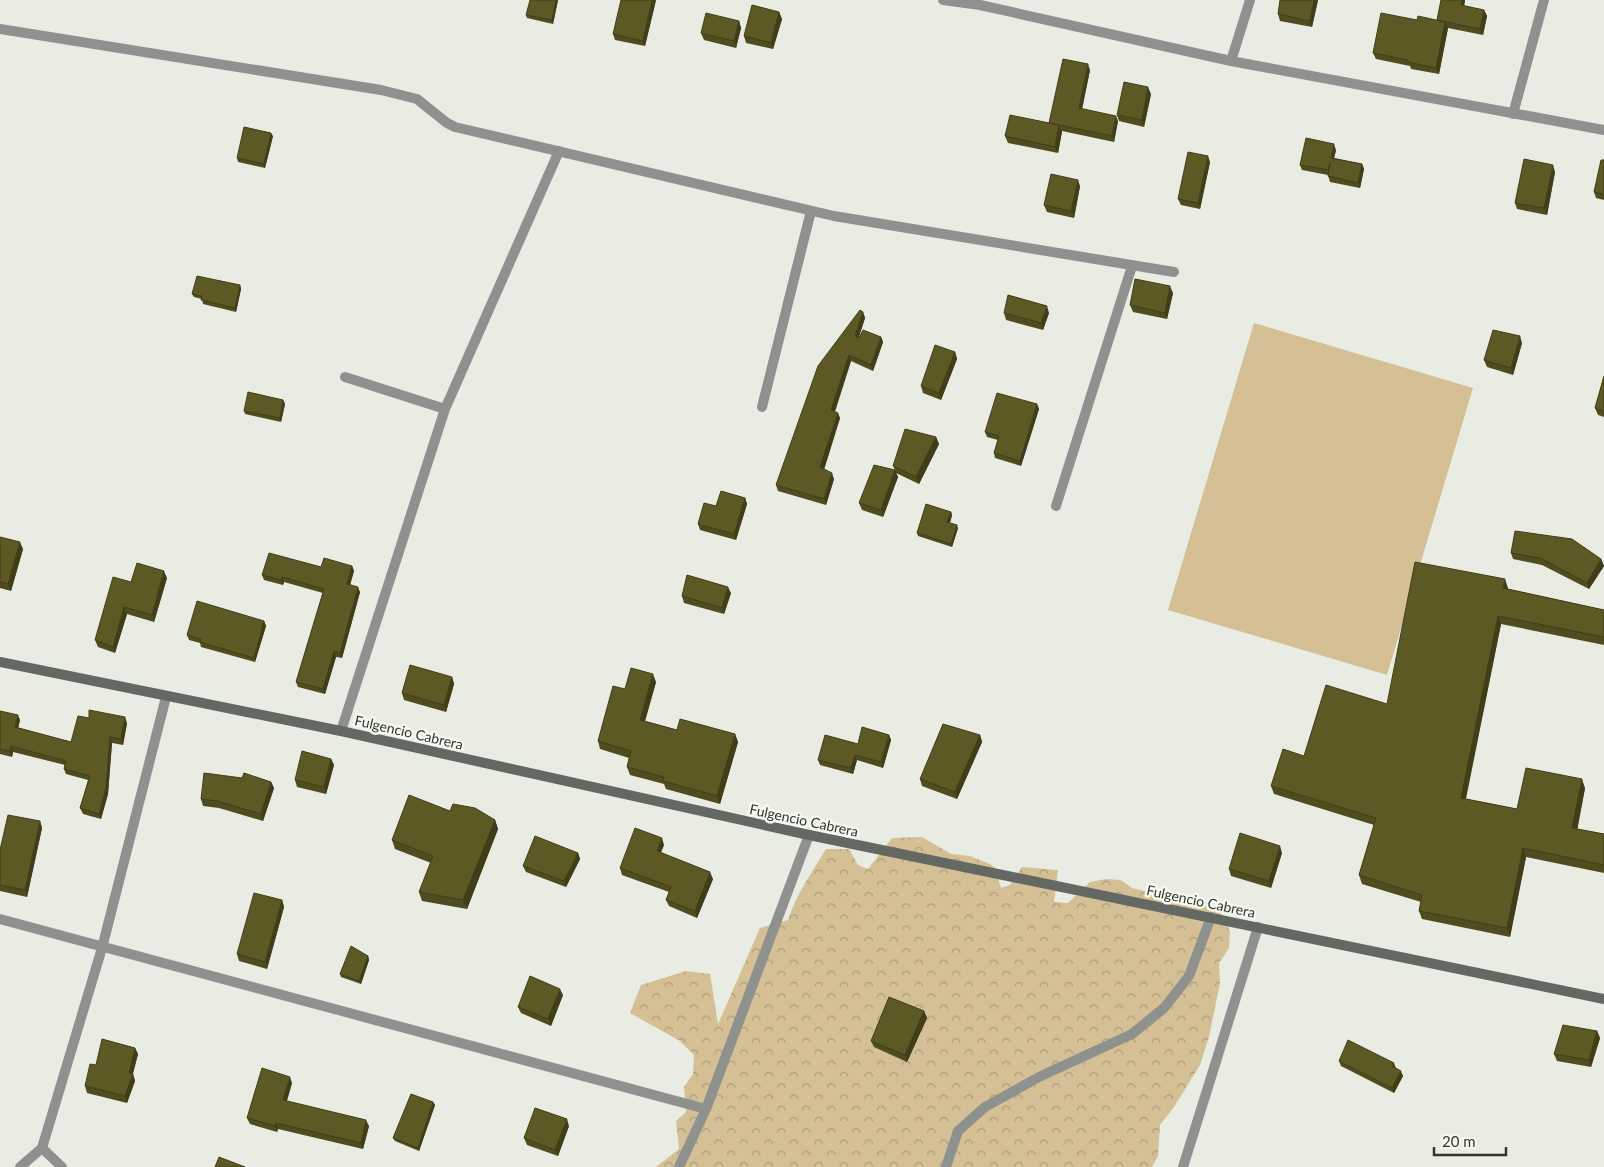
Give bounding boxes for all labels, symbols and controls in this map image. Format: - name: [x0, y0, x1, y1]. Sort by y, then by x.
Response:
- street label: Fulgencio Cabrera: [353, 711, 465, 753]
- street label: Fulgencio Cabrera: [748, 800, 860, 840]
- street label: Fulgencio Cabrera: [1145, 881, 1257, 921]
- scale bar: [1434, 1124, 1506, 1156]
- text: 20 m: [1442, 1132, 1476, 1150]

